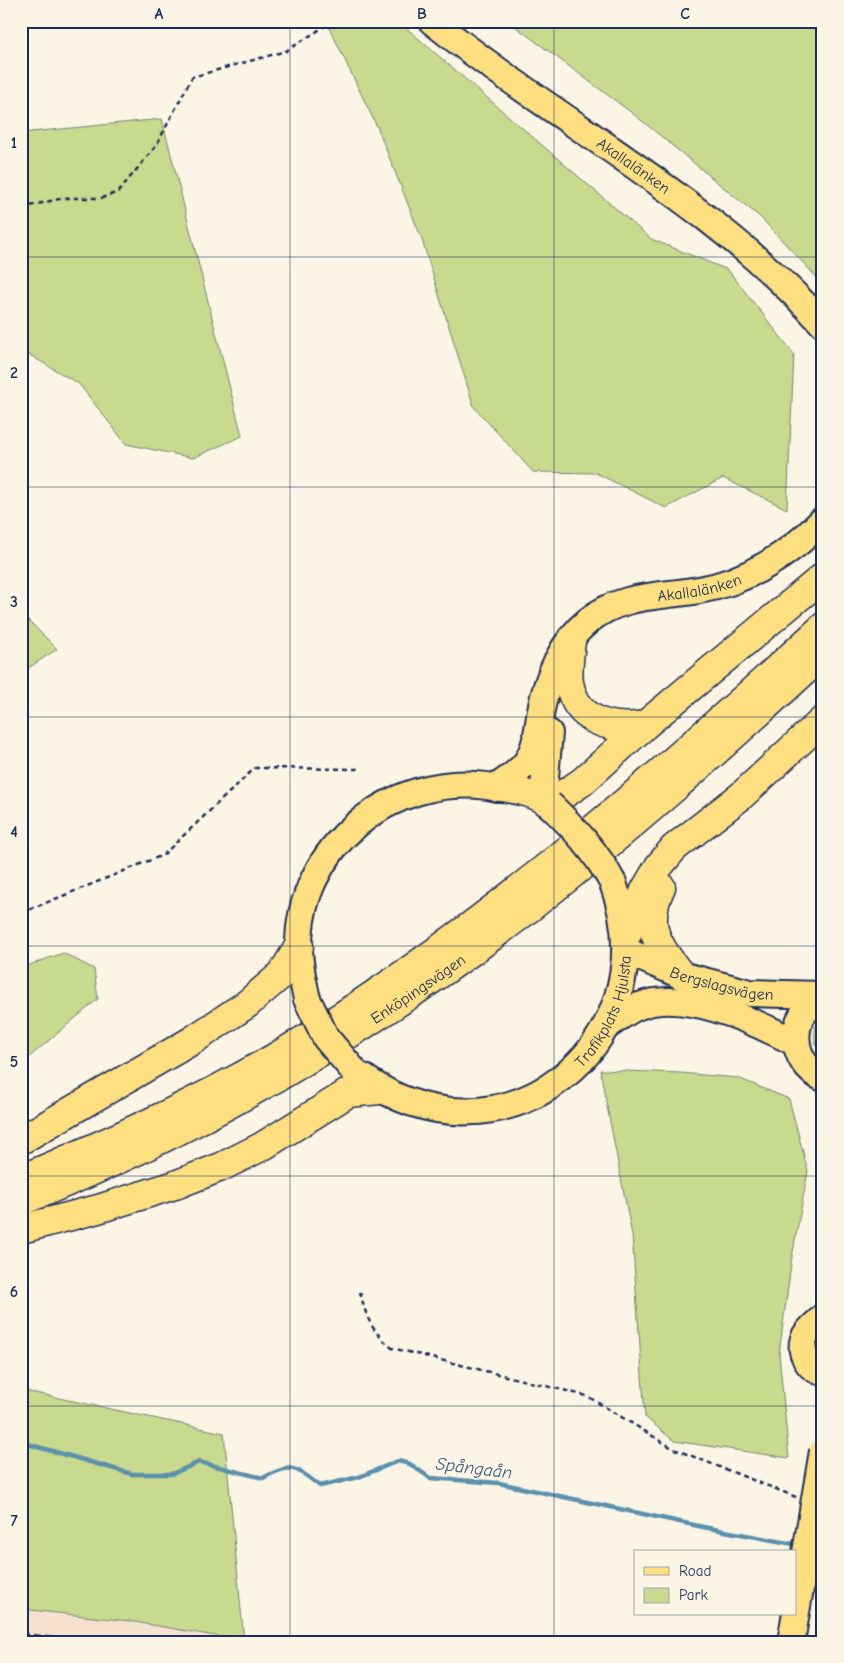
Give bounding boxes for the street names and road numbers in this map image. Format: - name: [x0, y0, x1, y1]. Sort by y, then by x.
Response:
- street label: Akallalänken: [593, 134, 673, 198]
- street label: Akallalänken: [656, 570, 744, 605]
- street label: Enköpingsvägen: [368, 951, 469, 1028]
- street label: Trafikplats Hjulsta: [571, 955, 635, 1071]
- street label: Bergslagsvägen: [667, 963, 774, 1004]

